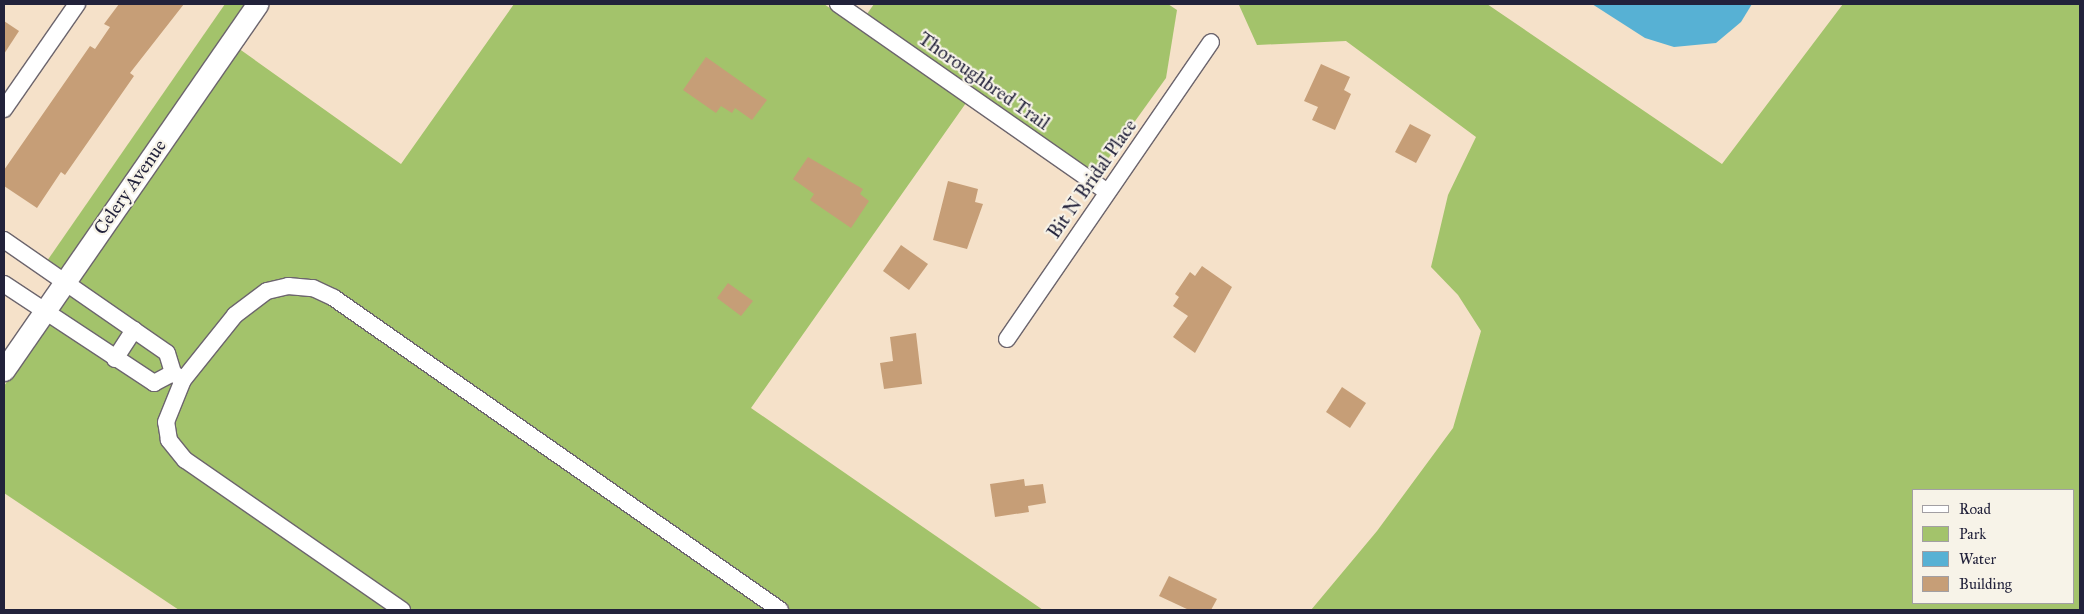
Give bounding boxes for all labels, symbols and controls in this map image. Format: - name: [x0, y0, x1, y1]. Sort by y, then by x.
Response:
- street label: Thoroughbred Trail: [914, 27, 1054, 135]
- street label: Bit N Bridal Place: [1042, 115, 1142, 243]
- street label: Celery Avenue: [89, 135, 171, 239]
- legend: [1912, 489, 2074, 604]
- text: Road: [1959, 500, 1991, 518]
- text: Park: [1959, 525, 1986, 543]
- text: Water: [1959, 550, 1996, 568]
- text: Building: [1959, 575, 2012, 593]

